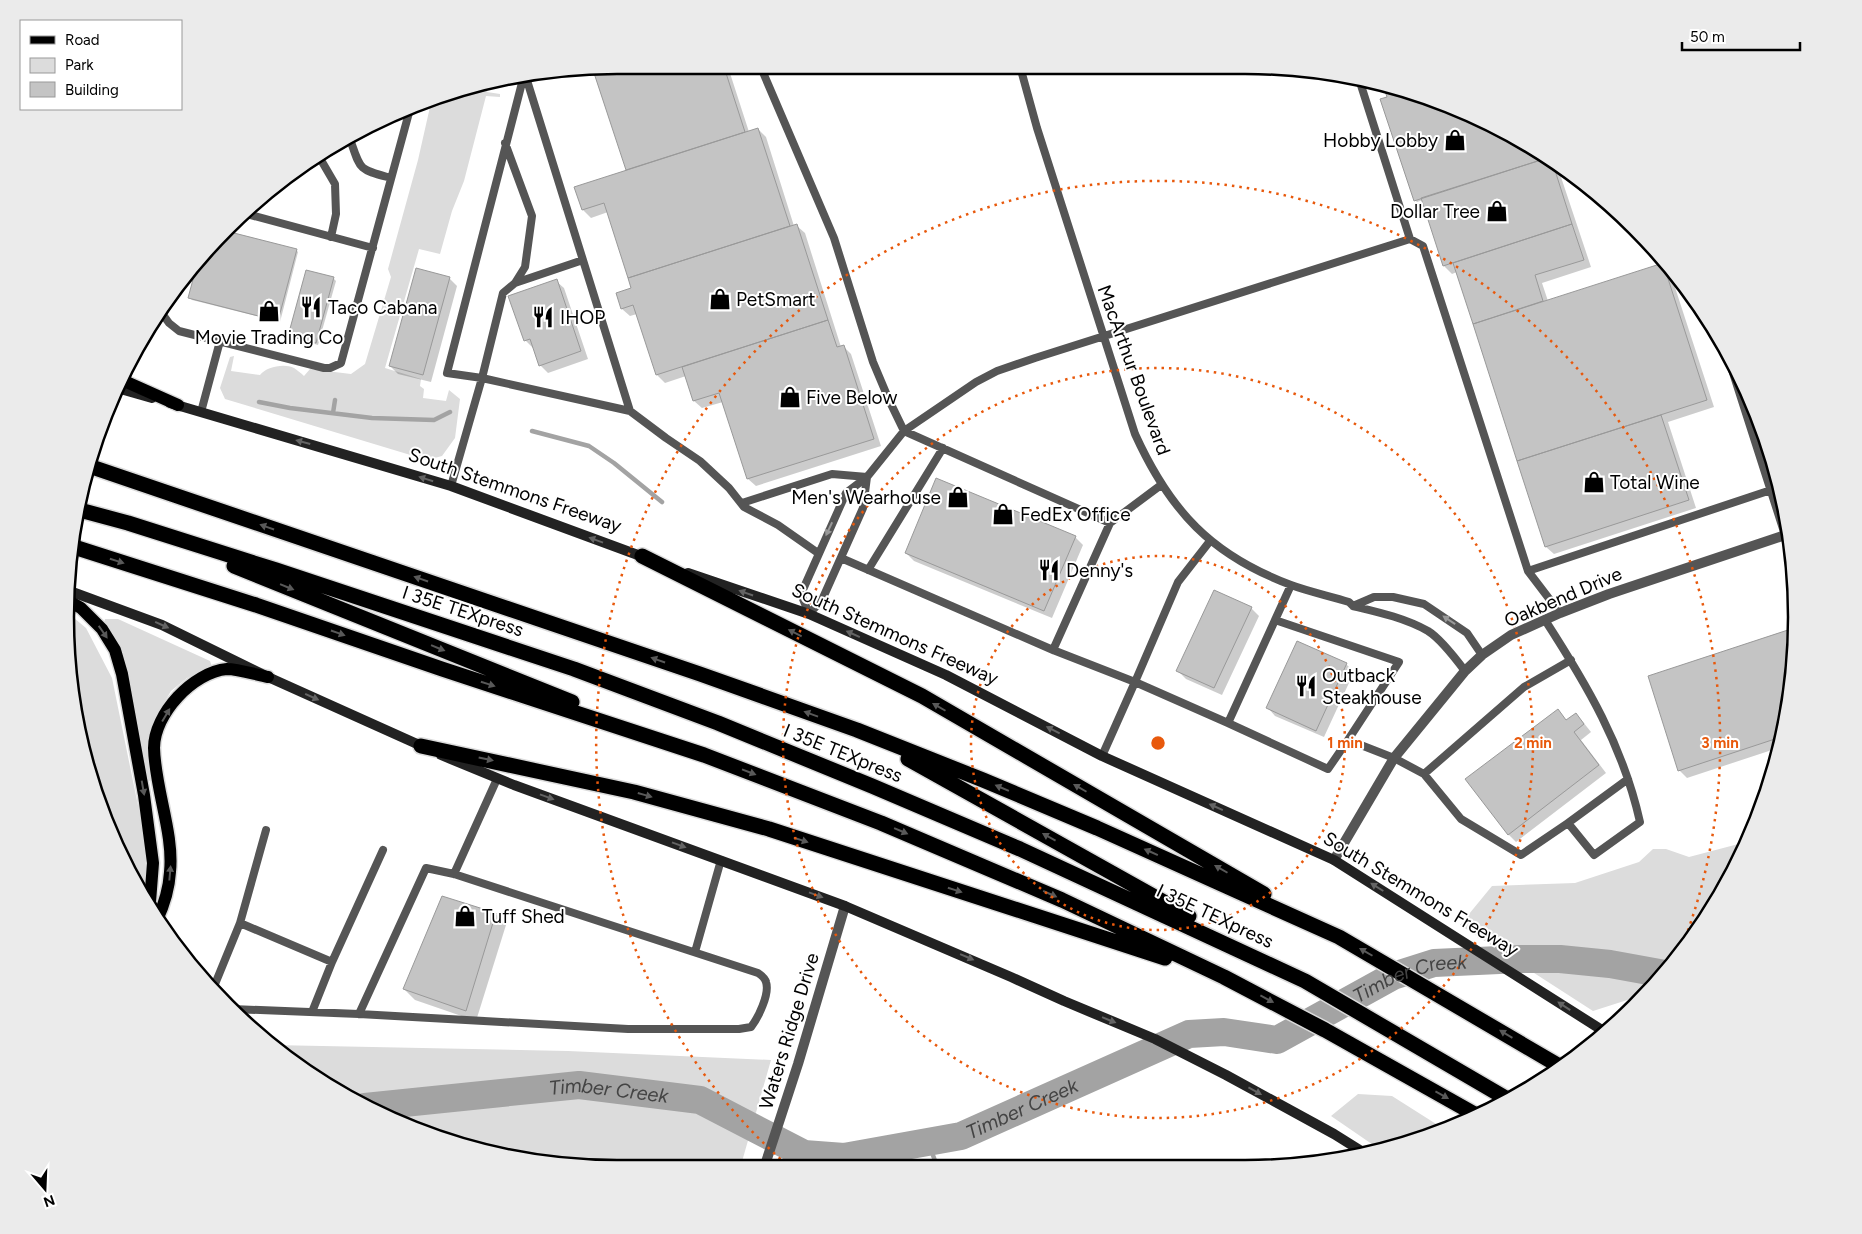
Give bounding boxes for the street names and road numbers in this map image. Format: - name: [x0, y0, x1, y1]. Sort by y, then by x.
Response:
- street label: MacArthur Boulevard: [1093, 282, 1175, 458]
- street label: South Stemmons Freeway: [405, 443, 625, 537]
- street label: Oakbend Drive: [1501, 562, 1625, 632]
- street label: South Stemmons Freeway: [788, 578, 1002, 690]
- street label: I 35E TEXpress: [399, 581, 527, 641]
- street label: I 35E TEXpress: [780, 719, 906, 787]
- street label: South Stemmons Freeway: [1319, 827, 1523, 961]
- street label: I 35E TEXpress: [1153, 879, 1277, 953]
- street label: Waters Ridge Drive: [754, 950, 824, 1112]

